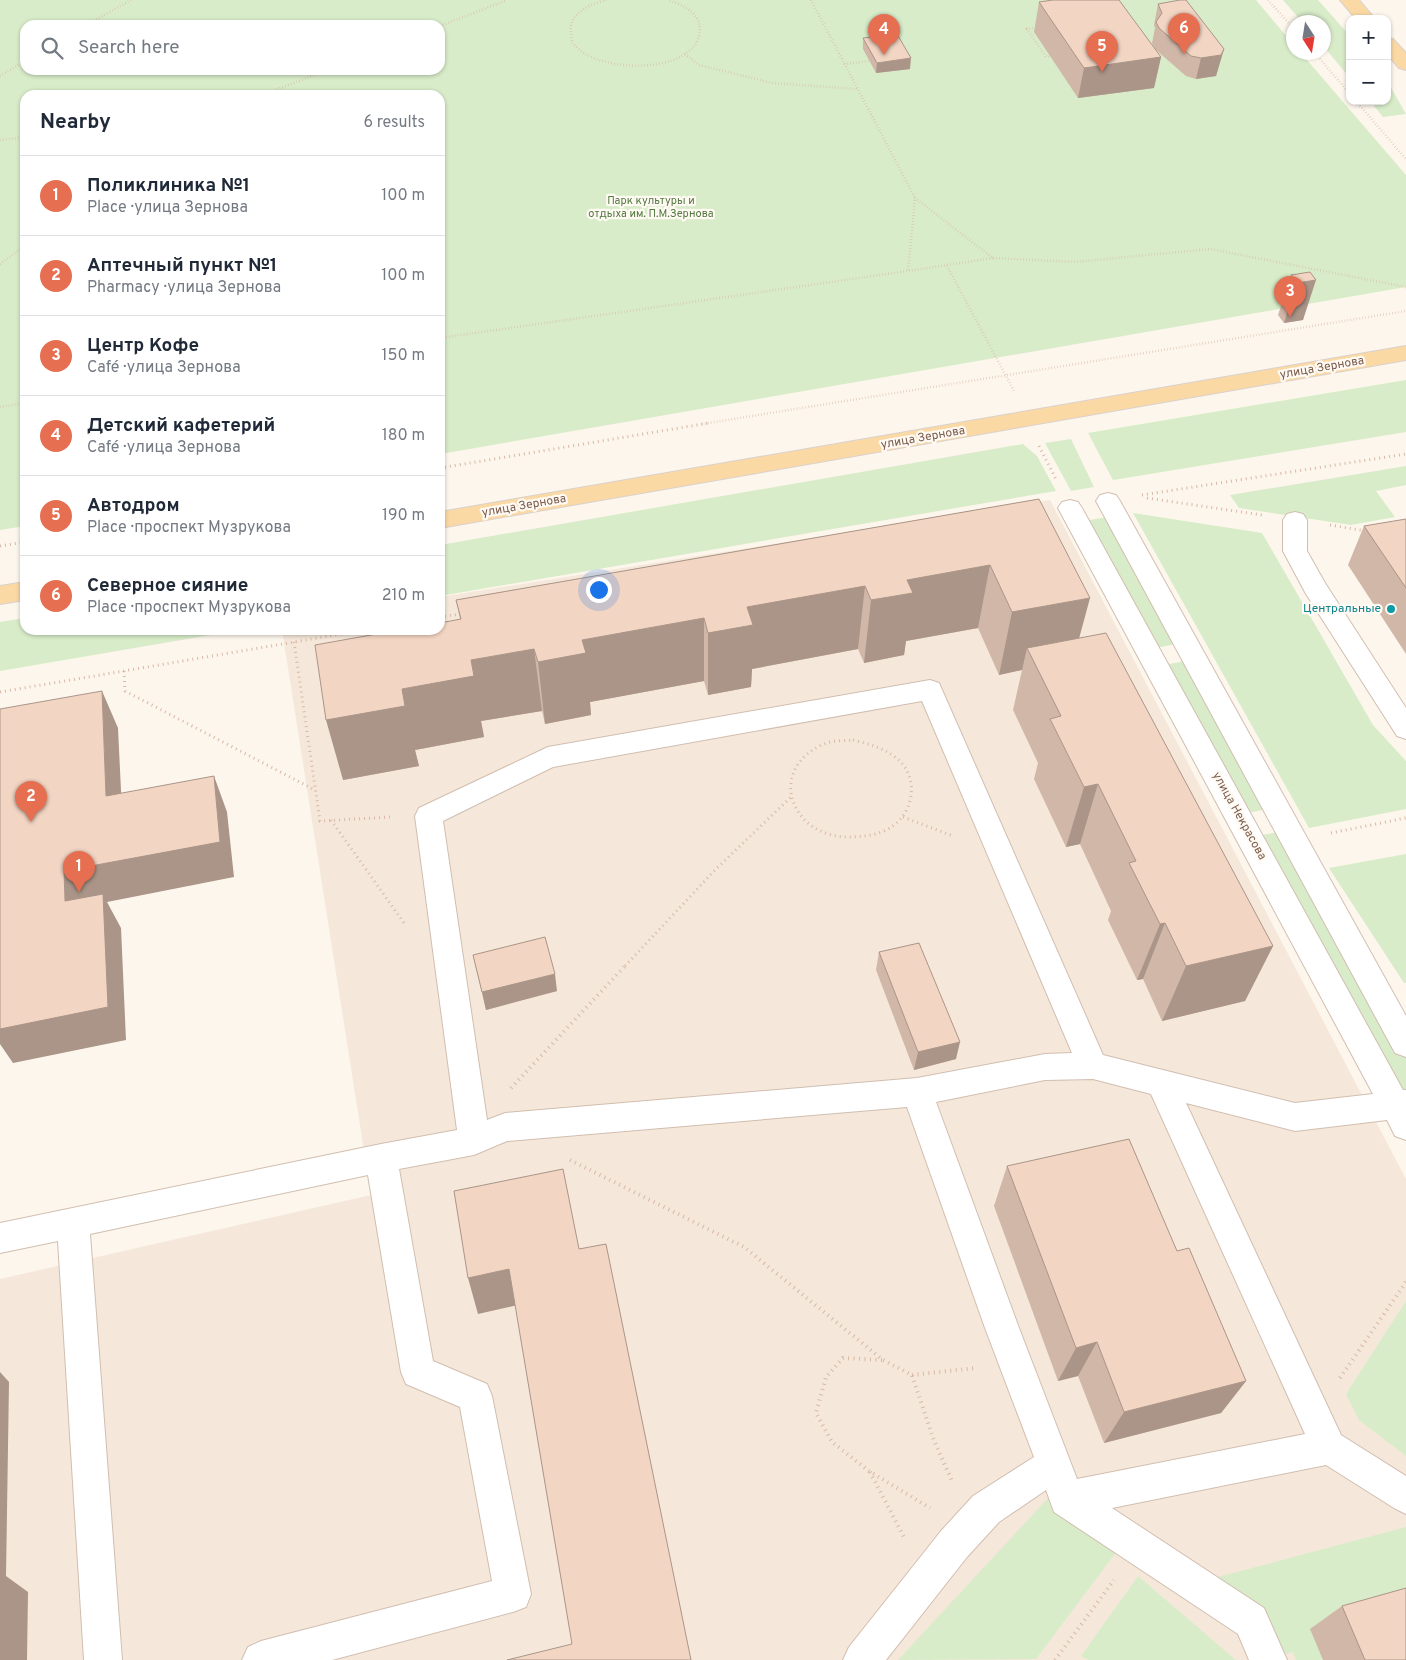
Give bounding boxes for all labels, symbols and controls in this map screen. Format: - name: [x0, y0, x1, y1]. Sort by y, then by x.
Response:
- pin: 6: [1168, 13, 1200, 54]
- pin: 4: [868, 14, 900, 55]
- north arrow: [1286, 15, 1331, 60]
- map controls: [1346, 15, 1391, 105]
- button: +: [1346, 15, 1391, 60]
- search box: [20, 20, 445, 75]
- pin: 5: [1086, 31, 1118, 72]
- icon: search: [38, 34, 66, 62]
- text: Search here: [78, 36, 180, 60]
- button: −: [1346, 60, 1391, 105]
- text: Nearby: [40, 109, 111, 136]
- text: 6 results: [363, 113, 425, 133]
- text: Поликлиника №1: [87, 174, 250, 198]
- text: 1: [53, 186, 59, 206]
- text: 100 m: [381, 186, 425, 206]
- park label: Парк культуры и отдыха им. П.М.Зернова: [588, 194, 714, 221]
- text: Place · улица Зернова: [87, 198, 248, 218]
- text: Аптечный пункт №1: [87, 254, 277, 278]
- text: 2: [51, 266, 61, 286]
- text: 100 m: [381, 266, 425, 286]
- pin: 3: [1274, 276, 1306, 317]
- text: Pharmacy · улица Зернова: [87, 278, 281, 298]
- text: Центр Кофе: [87, 334, 199, 358]
- text: 3: [51, 346, 61, 366]
- text: 150 m: [382, 346, 425, 366]
- street label: улица Зернова: [1279, 353, 1365, 383]
- text: Café · улица Зернова: [87, 358, 241, 378]
- text: Детский кафетерий: [87, 414, 275, 438]
- street label: улица Зернова: [880, 423, 966, 453]
- text: 4: [51, 426, 61, 446]
- text: 180 m: [382, 426, 425, 446]
- text: Café · улица Зернова: [87, 438, 241, 458]
- street label: улица Зернова: [481, 491, 567, 521]
- text: Автодром: [87, 494, 180, 518]
- text: 5: [51, 506, 61, 526]
- text: 190 m: [382, 506, 425, 526]
- text: Place · проспект Музрукова: [87, 518, 291, 538]
- text: Северное сияние: [87, 574, 248, 598]
- your location: [586, 577, 612, 603]
- text: 6: [51, 586, 61, 606]
- text: 210 m: [382, 586, 425, 606]
- text: Place · проспект Музрукова: [87, 598, 291, 618]
- place label: Центральные: [1303, 601, 1381, 617]
- marker: Центральные: [1385, 603, 1397, 615]
- street label: улица Некрасова: [1208, 769, 1270, 863]
- pin: 2: [15, 781, 47, 822]
- pin: 1: [63, 851, 95, 892]

